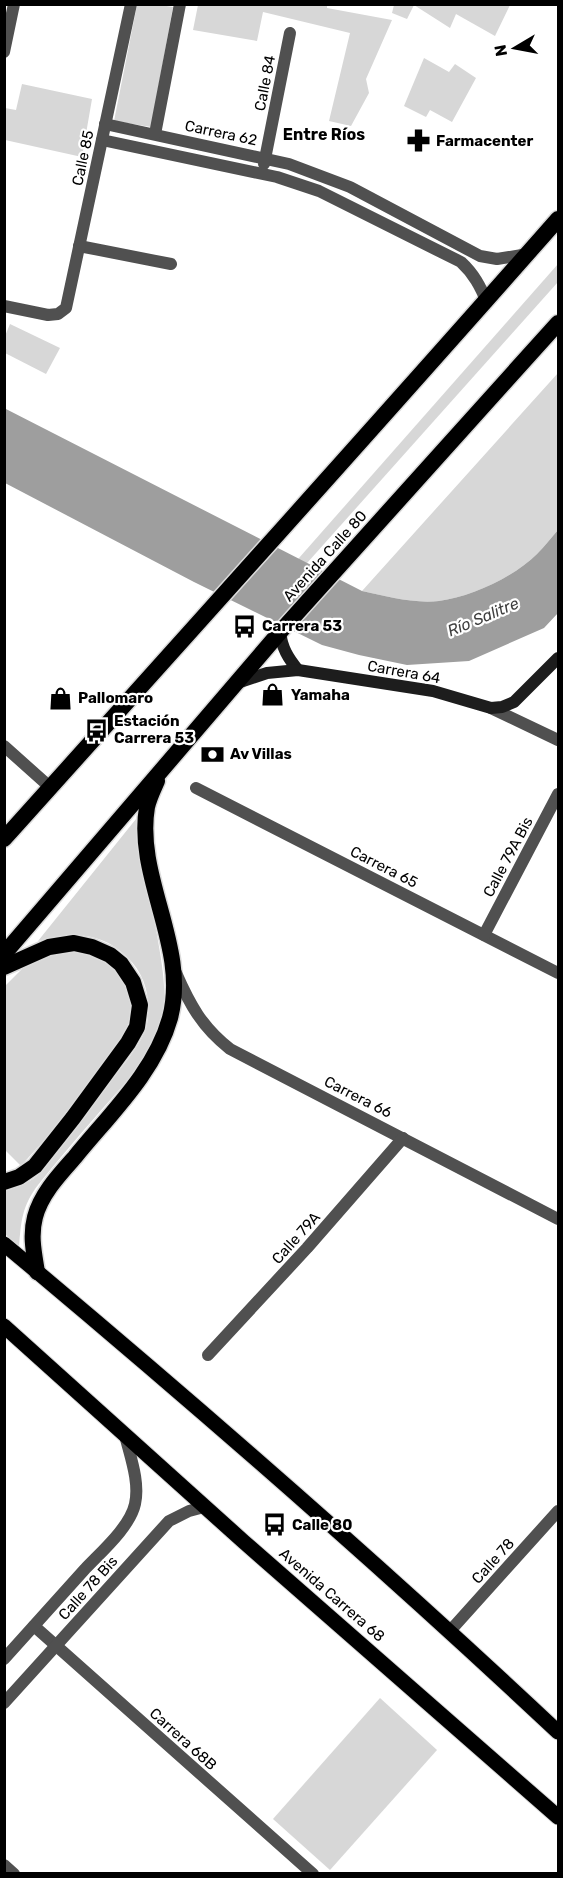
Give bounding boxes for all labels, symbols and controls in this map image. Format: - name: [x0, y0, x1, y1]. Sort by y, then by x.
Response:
- north arrow: [485, 18, 545, 78]
- text: N: [490, 43, 511, 58]
- street label: Calle 84: [251, 54, 279, 112]
- street label: Carrera 62: [183, 117, 259, 149]
- district label: Entre Ríos: [283, 125, 365, 144]
- pharmacy icon: Farmacenter: [405, 128, 431, 154]
- street label: Calle 85: [68, 129, 98, 187]
- place label: Farmacenter: [436, 132, 533, 150]
- street label: Avenida Calle 80: [279, 507, 371, 605]
- water label: Río Salitre: [444, 593, 522, 641]
- bus stop icon: Carrera 53: [231, 613, 257, 639]
- place label: Carrera 53: [262, 617, 342, 635]
- street label: Carrera 64: [366, 657, 442, 687]
- shop icon: Yamaha: [260, 682, 286, 708]
- shop icon: Pallomaro: [47, 685, 73, 711]
- place label: Yamaha: [291, 686, 350, 704]
- place label: Pallomaro: [78, 689, 153, 707]
- place label: Estación Carrera 53: [114, 712, 194, 747]
- bus stop icon: Estación Carrera 53: [83, 717, 109, 743]
- bank icon: Av Villas: [199, 741, 225, 767]
- place label: Av Villas: [230, 745, 292, 763]
- street label: Calle 79A Bis: [479, 813, 537, 900]
- street label: Carrera 65: [347, 842, 421, 892]
- street label: Carrera 66: [321, 1072, 395, 1122]
- street label: Calle 79A: [268, 1208, 324, 1268]
- bus stop icon: Calle 80: [261, 1512, 287, 1538]
- place label: Calle 80: [292, 1516, 352, 1534]
- street label: Calle 78: [468, 1535, 518, 1587]
- street label: Avenida Carrera 68: [276, 1544, 388, 1646]
- street label: Calle 78 Bis: [55, 1552, 122, 1624]
- street label: Carrera 68B: [146, 1704, 220, 1774]

